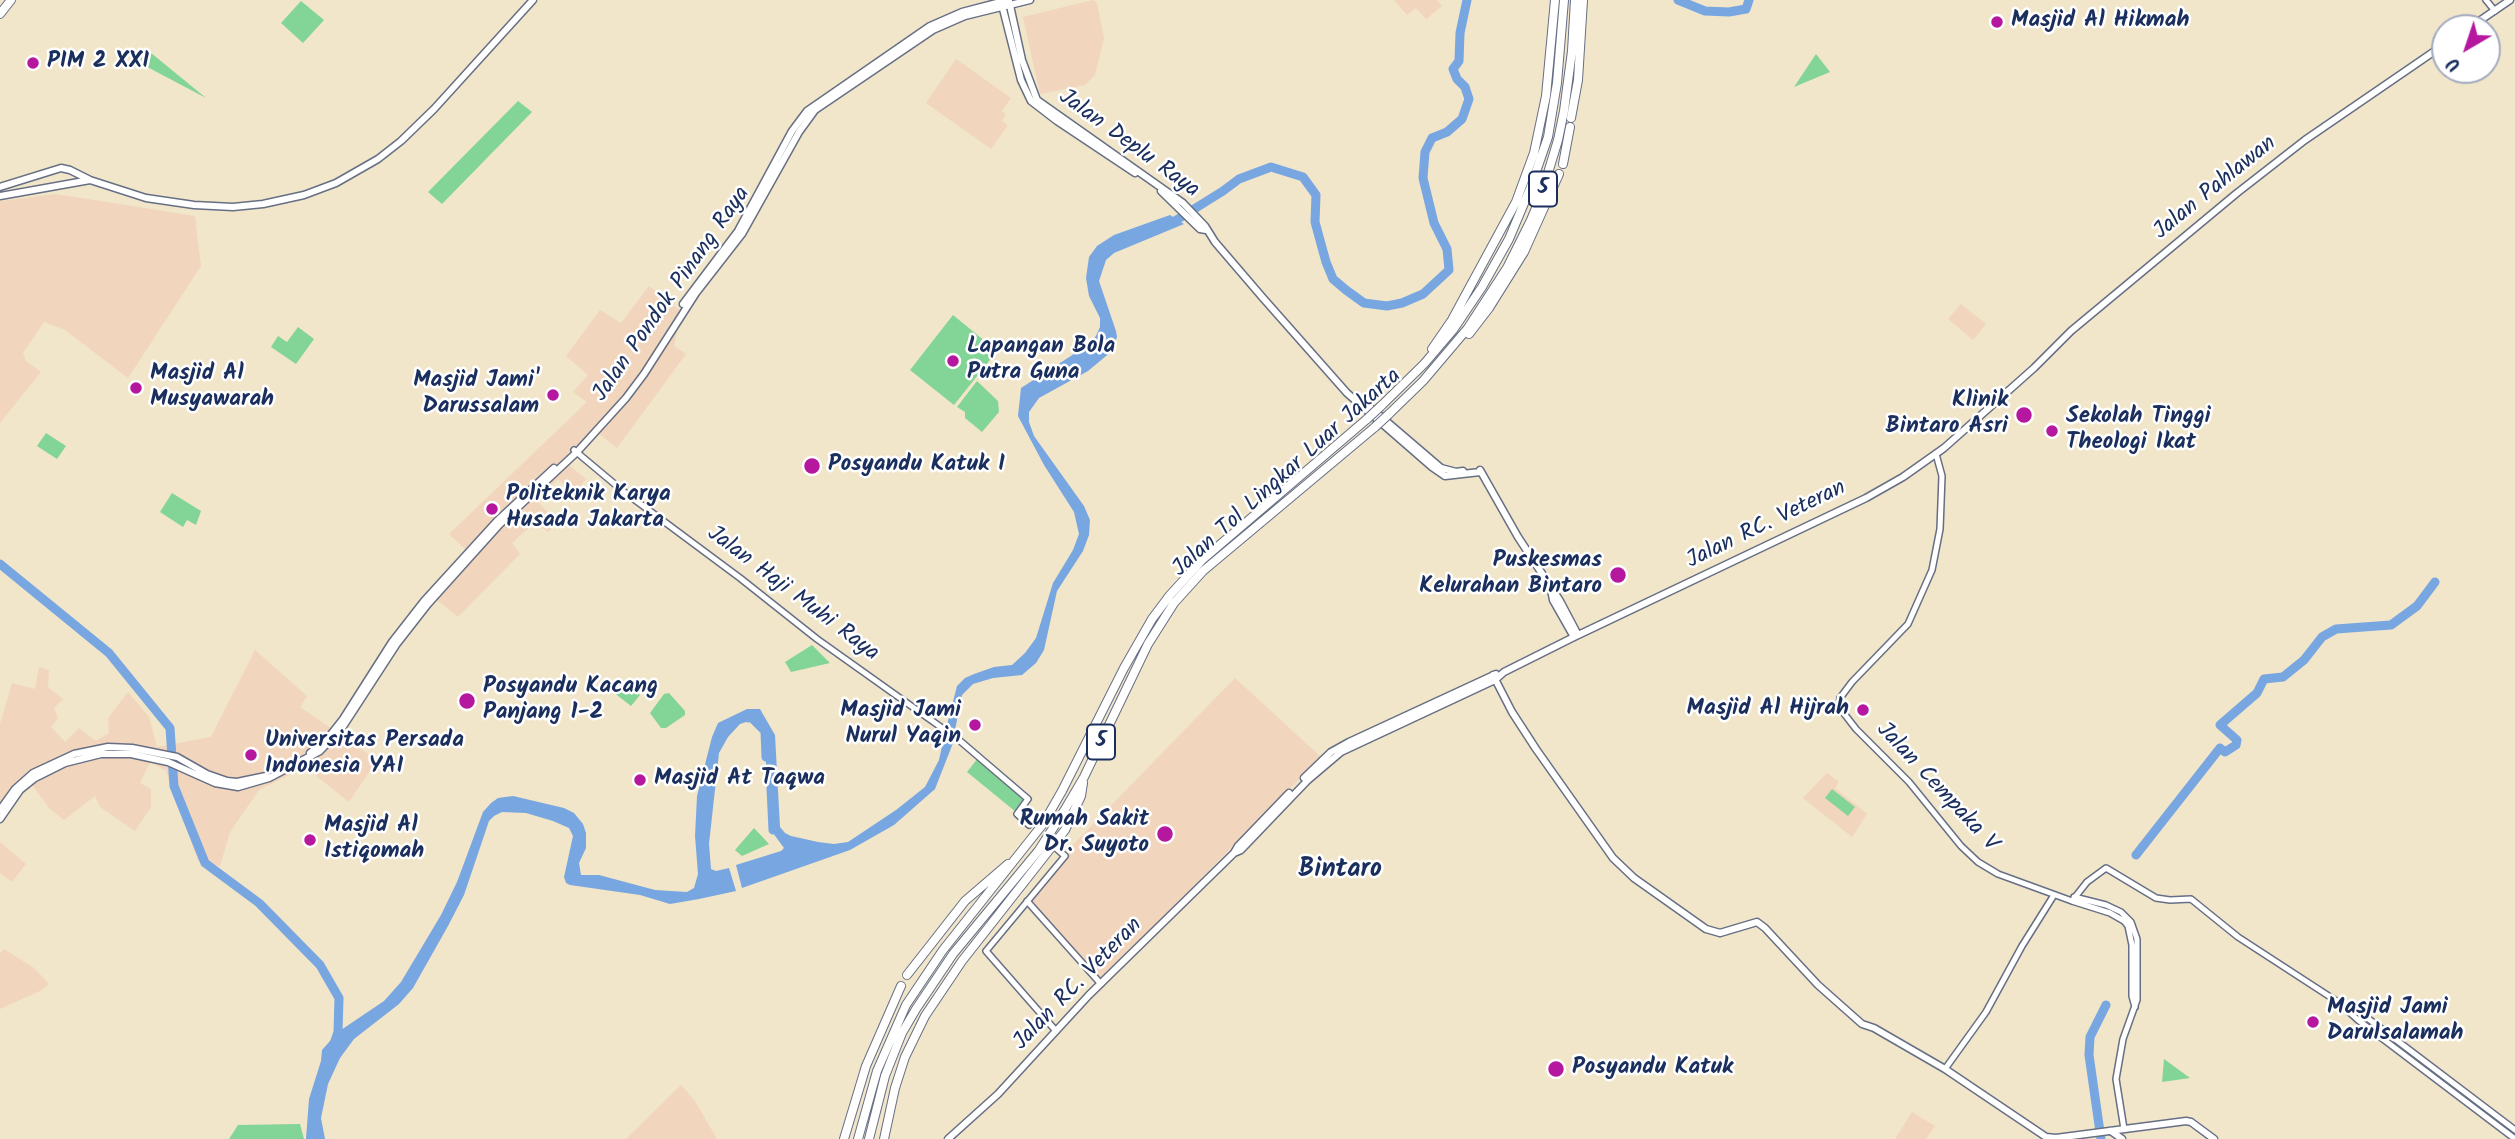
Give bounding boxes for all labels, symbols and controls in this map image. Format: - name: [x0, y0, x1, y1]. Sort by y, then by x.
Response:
- place label: Masjid Al Hikmah: [2011, 8, 2189, 36]
- marker: Masjid Al Hikmah: [1989, 14, 2005, 30]
- north arrow: [2431, 14, 2501, 84]
- place label: PIM 2 XXI: [47, 49, 149, 77]
- text: U: [2440, 49, 2468, 79]
- marker: PIM 2 XXI: [25, 55, 41, 71]
- street label: Jalan Deplu Raya: [1052, 85, 1204, 205]
- street label: Jalan Pahlawan: [2149, 131, 2283, 247]
- road number: 5: [1529, 172, 1557, 206]
- street label: Jalan Pondok Pinang Raya: [588, 182, 758, 408]
- place label: Lapangan Bola Putra Guna: [967, 334, 1115, 388]
- marker: Lapangan Bola Putra Guna: [945, 353, 961, 369]
- place label: Masjid Al Musyawarah: [150, 361, 274, 415]
- street label: Jalan Tol Lingkar Luar Jakarta: [1168, 364, 1408, 584]
- place label: Masjid Jami' Darussalam: [413, 368, 539, 422]
- marker: Masjid Al Musyawarah: [128, 380, 144, 396]
- marker: Masjid Jami' Darussalam: [545, 387, 561, 403]
- place label: Klinik Bintaro Asri: [1886, 388, 2008, 442]
- place label: Sekolah Tinggi Theologi Ikat: [2066, 404, 2211, 458]
- marker: Klinik Bintaro Asri: [2014, 405, 2034, 425]
- marker: Sekolah Tinggi Theologi Ikat: [2044, 423, 2060, 439]
- place label: Posyandu Katuk I: [828, 452, 1005, 480]
- marker: Posyandu Katuk I: [802, 456, 822, 476]
- street label: Jalan RC. Veteran: [1683, 475, 1851, 577]
- place label: Politeknik Karya Husada Jakarta: [506, 482, 671, 536]
- marker: Politeknik Karya Husada Jakarta: [484, 501, 500, 517]
- street label: Jalan Haji Muhi Raya: [701, 521, 883, 669]
- place label: Puskesmas Kelurahan Bintaro: [1419, 548, 1602, 602]
- marker: Puskesmas Kelurahan Bintaro: [1608, 565, 1628, 585]
- place label: Posyandu Kacang Panjang 1-2: [483, 674, 658, 728]
- marker: Posyandu Kacang Panjang 1-2: [457, 691, 477, 711]
- place label: Masjid Al Hijrah: [1687, 696, 1849, 724]
- place label: Masjid Jami Nurul Yaqin: [840, 698, 961, 752]
- marker: Masjid Al Hijrah: [1855, 702, 1871, 718]
- marker: Masjid Jami Nurul Yaqin: [967, 717, 983, 733]
- street label: Jalan Cempaka V: [1869, 718, 2003, 858]
- road number: 5: [1087, 724, 1115, 760]
- place label: Universitas Persada Indonesia YAI: [265, 728, 464, 782]
- marker: Universitas Persada Indonesia YAI: [243, 747, 259, 763]
- place label: Masjid At Taqwa: [654, 766, 825, 794]
- marker: Masjid At Taqwa: [632, 772, 648, 788]
- place label: Rumah Sakit Dr. Suyoto: [1020, 807, 1149, 861]
- place label: Masjid Al Istiqomah: [324, 813, 424, 867]
- marker: Rumah Sakit Dr. Suyoto: [1155, 824, 1175, 844]
- marker: Masjid Al Istiqomah: [302, 832, 318, 848]
- district label: Bintaro: [1298, 856, 1382, 888]
- street label: Jalan RC. Veteran: [1009, 913, 1149, 1057]
- place label: Masjid Jami Darulsalamah: [2327, 995, 2464, 1049]
- marker: Masjid Jami Darulsalamah: [2305, 1014, 2321, 1030]
- place label: Posyandu Katuk: [1572, 1055, 1733, 1083]
- marker: Posyandu Katuk: [1546, 1059, 1566, 1079]

